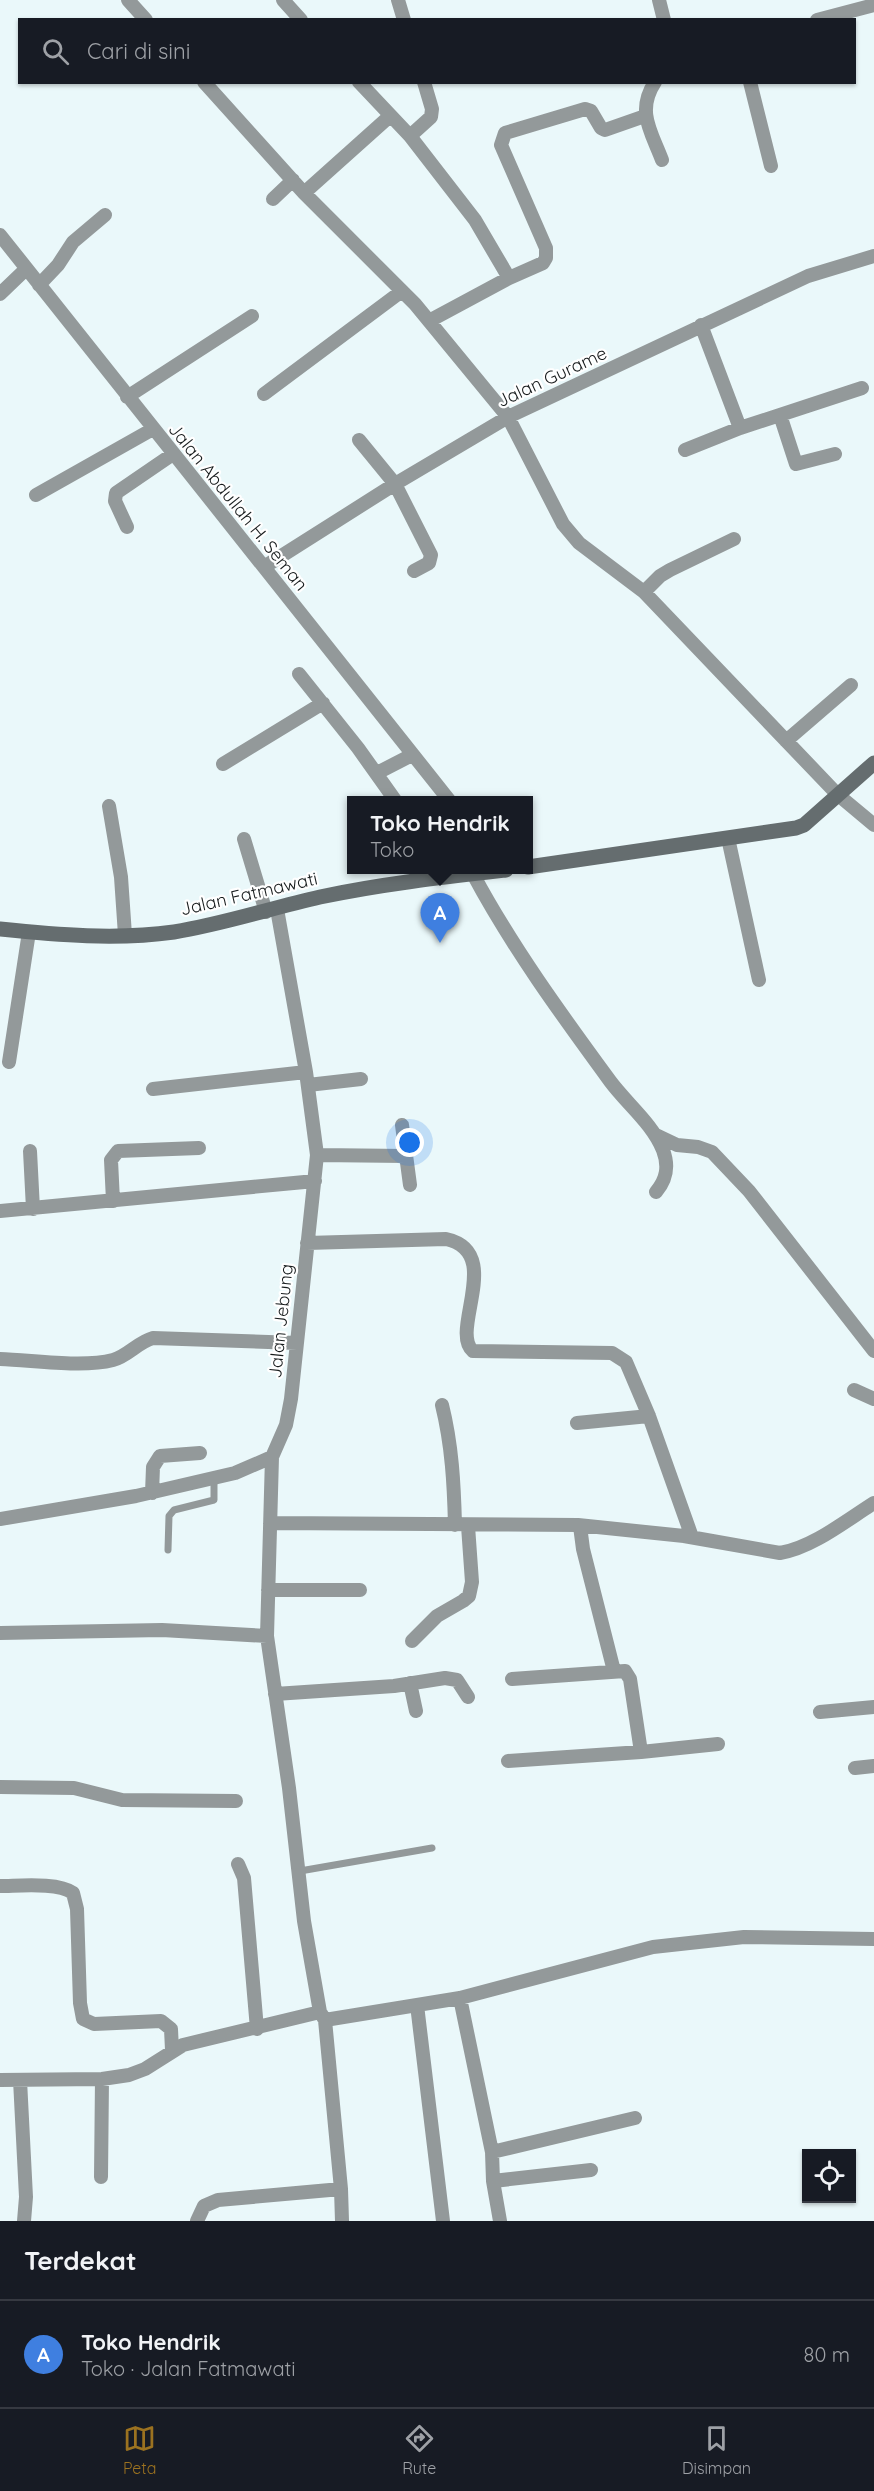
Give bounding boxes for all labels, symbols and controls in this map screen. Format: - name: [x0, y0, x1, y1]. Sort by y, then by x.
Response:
- search box: [18, 18, 856, 84]
- icon: search: [39, 35, 72, 68]
- text: Cari di sini: [87, 37, 190, 65]
- street label: Jalan Gurame: [493, 341, 610, 412]
- street label: Jalan Abdullah H. Seman: [164, 418, 313, 595]
- popup: [347, 796, 533, 874]
- text: Toko Hendrik: [370, 809, 510, 837]
- text: Toko: [370, 837, 414, 862]
- street label: Jalan Fatmawati: [178, 867, 320, 920]
- pin: A: [420, 894, 460, 943]
- your location: [395, 1128, 424, 1157]
- street label: Jalan Jebung: [263, 1263, 298, 1379]
- map controls: [802, 2149, 856, 2203]
- button: locate: [802, 2149, 856, 2203]
- text: Terdekat: [24, 2244, 137, 2277]
- text: Toko Hendrik: [81, 2328, 221, 2356]
- text: A: [37, 2342, 50, 2367]
- text: 80 m: [804, 2342, 850, 2367]
- text: Toko · Jalan Fatmawati: [81, 2356, 296, 2381]
- tab: Peta: [123, 2422, 156, 2478]
- tab: Rute: [402, 2422, 436, 2478]
- tab: Disimpan: [682, 2422, 751, 2478]

